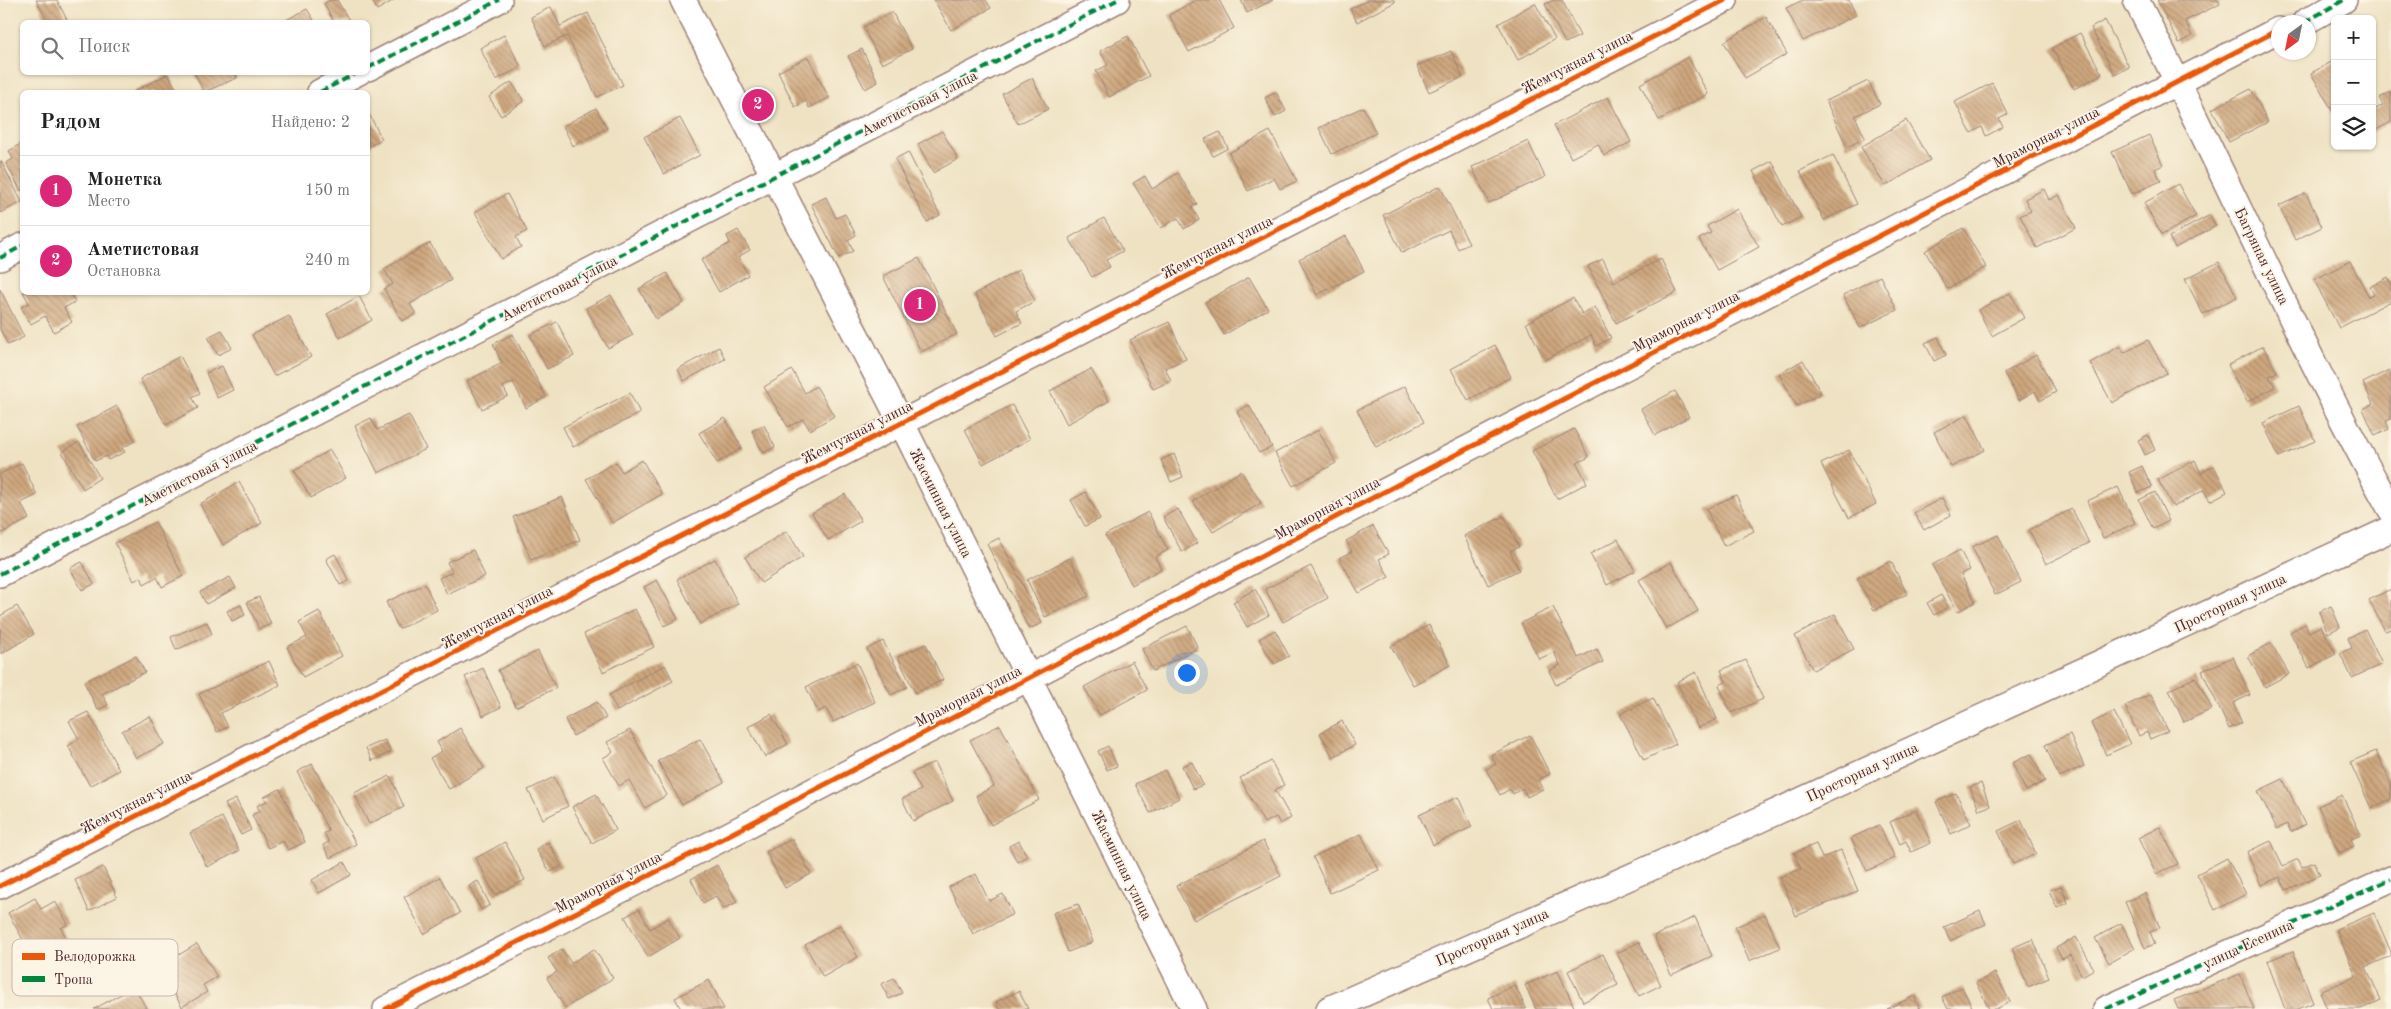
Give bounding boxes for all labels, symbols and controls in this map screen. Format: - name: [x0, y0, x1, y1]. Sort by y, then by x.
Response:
- north arrow: [2271, 15, 2316, 60]
- map controls: [2331, 15, 2376, 150]
- button: +: [2331, 15, 2376, 60]
- search box: [20, 20, 370, 75]
- street label: Жемчужная улица: [1520, 29, 1636, 98]
- icon: search: [38, 34, 66, 62]
- text: Поиск: [78, 38, 130, 57]
- button: −: [2331, 60, 2376, 105]
- street label: Аметистовая улица: [859, 68, 981, 140]
- pin: 2: [742, 86, 774, 124]
- street label: Мраморная улица: [1991, 105, 2103, 172]
- button: layers: [2331, 105, 2376, 150]
- text: Рядом: [40, 112, 101, 133]
- text: Найдено: 2: [271, 115, 350, 131]
- text: Монетка: [87, 171, 162, 190]
- text: 1: [51, 183, 61, 199]
- text: 150 m: [305, 183, 350, 199]
- text: Место: [87, 194, 130, 210]
- street label: Багряная улица: [2231, 206, 2291, 308]
- street label: Жемчужная улица: [1160, 214, 1276, 283]
- text: Аметистовая: [87, 241, 200, 260]
- text: 2: [51, 253, 61, 269]
- text: 240 m: [305, 253, 350, 269]
- street label: Аметистовая улица: [499, 253, 621, 325]
- text: Остановка: [87, 264, 161, 280]
- pin: 1: [904, 286, 936, 324]
- street label: Мраморная улица: [1631, 289, 1743, 356]
- street label: Жемчужная улица: [800, 399, 916, 468]
- street label: Аметистовая улица: [139, 438, 261, 510]
- street label: Жасминная улица: [906, 447, 974, 561]
- street label: Мраморная улица: [1272, 475, 1384, 544]
- street label: Просторная улица: [2172, 572, 2290, 637]
- street label: Жемчужная улица: [440, 584, 556, 653]
- your location: [1174, 660, 1200, 686]
- street label: Мраморная улица: [913, 664, 1025, 731]
- street label: Просторная улица: [1804, 741, 1922, 806]
- street label: Жемчужная улица: [79, 769, 195, 838]
- street label: Жасминная улица: [1088, 808, 1154, 923]
- street label: Мраморная улица: [553, 850, 665, 917]
- street label: Просторная улица: [1434, 906, 1552, 970]
- street label: улица Есенина: [2201, 918, 2297, 973]
- legend: [12, 939, 178, 996]
- text: Велодорожка: [54, 950, 136, 964]
- text: Тропа: [54, 973, 93, 987]

